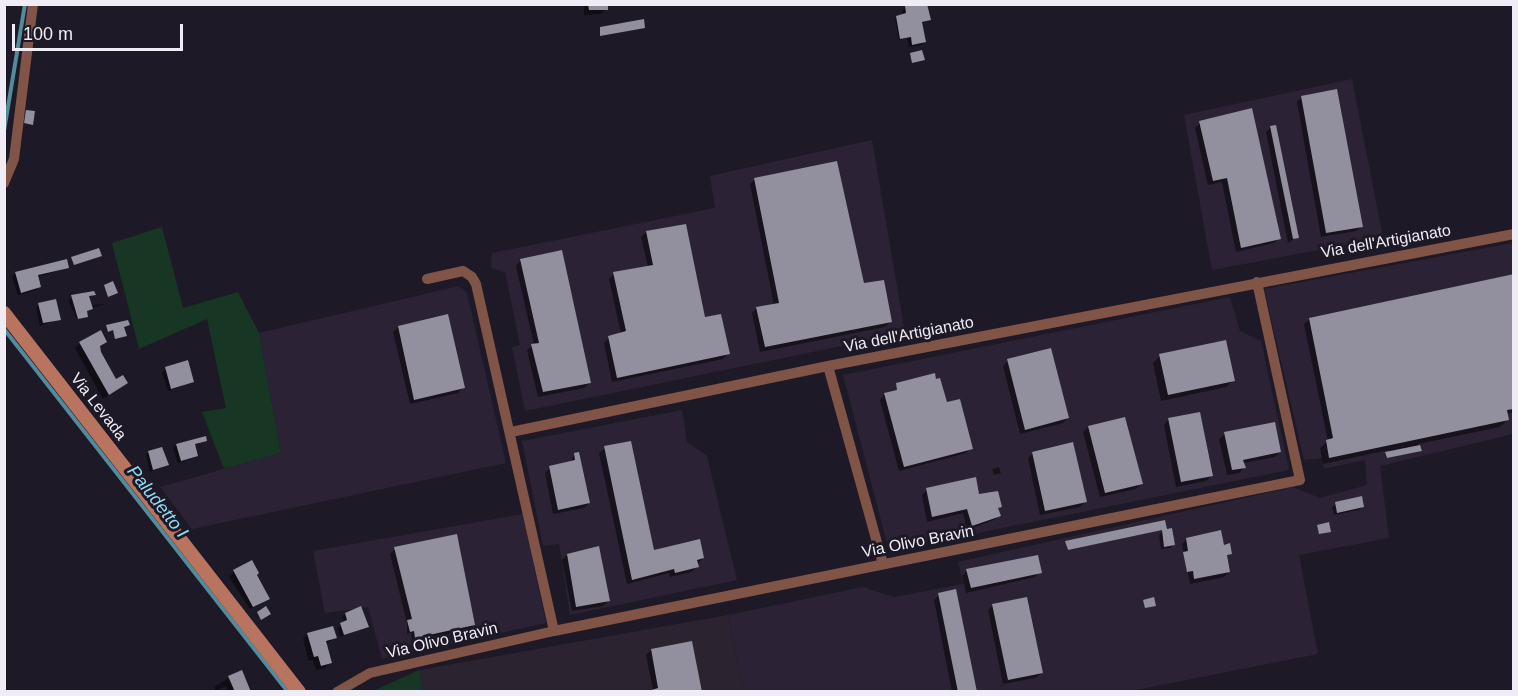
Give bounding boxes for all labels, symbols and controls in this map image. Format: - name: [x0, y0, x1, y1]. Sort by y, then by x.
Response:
- scale bar: [15, 12, 186, 50]
- text: 100 m: [23, 24, 73, 44]
- street label: Via dell'Artigianato: [1319, 221, 1453, 263]
- street label: Via dell'Artigianato: [843, 313, 975, 357]
- street label: Via Levada: [66, 370, 130, 444]
- water label: Paludetto I: [122, 461, 192, 543]
- street label: Via Olivo Bravin: [860, 522, 976, 562]
- street label: Via Olivo Bravin: [385, 619, 499, 663]

